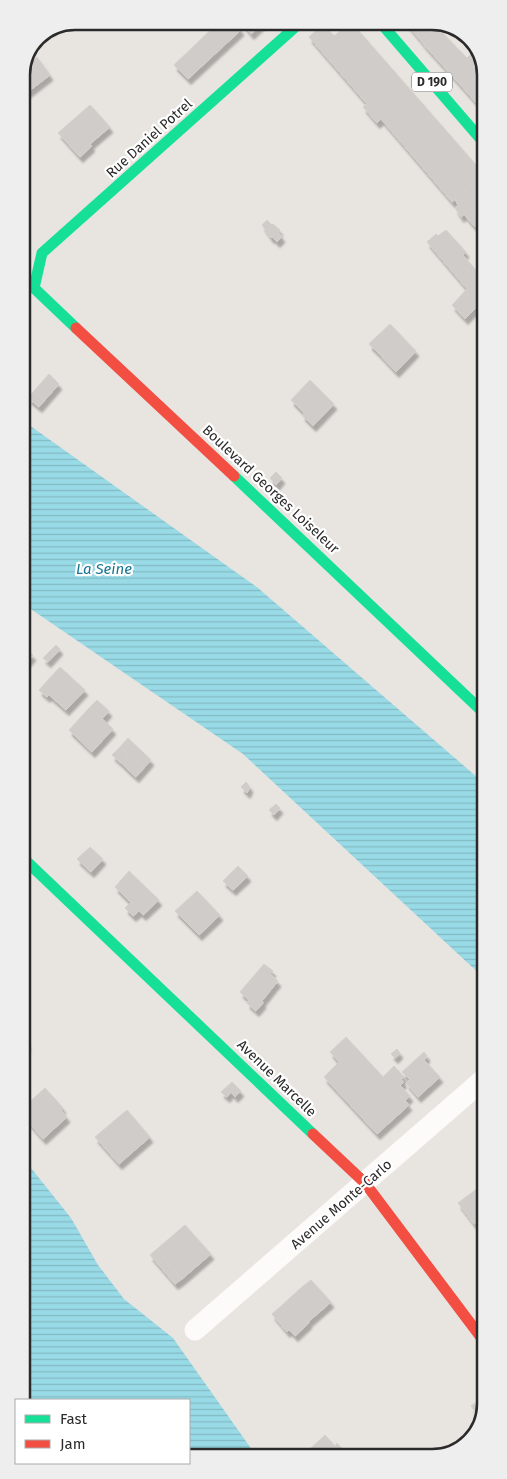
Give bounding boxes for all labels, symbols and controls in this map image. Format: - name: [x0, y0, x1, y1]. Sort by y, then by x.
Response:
- road number: D 190: [412, 72, 452, 91]
- street label: Rue Daniel Potrel: [103, 95, 196, 181]
- street label: Boulevard Georges Loiseleur: [199, 422, 343, 558]
- water label: La Seine: [76, 560, 132, 578]
- street label: Avenue Marcelle: [234, 1036, 320, 1120]
- street label: Avenue Monte-Carlo: [287, 1156, 395, 1253]
- legend: [15, 1399, 190, 1464]
- text: Fast: [60, 1410, 87, 1428]
- text: Jam: [60, 1435, 86, 1453]

